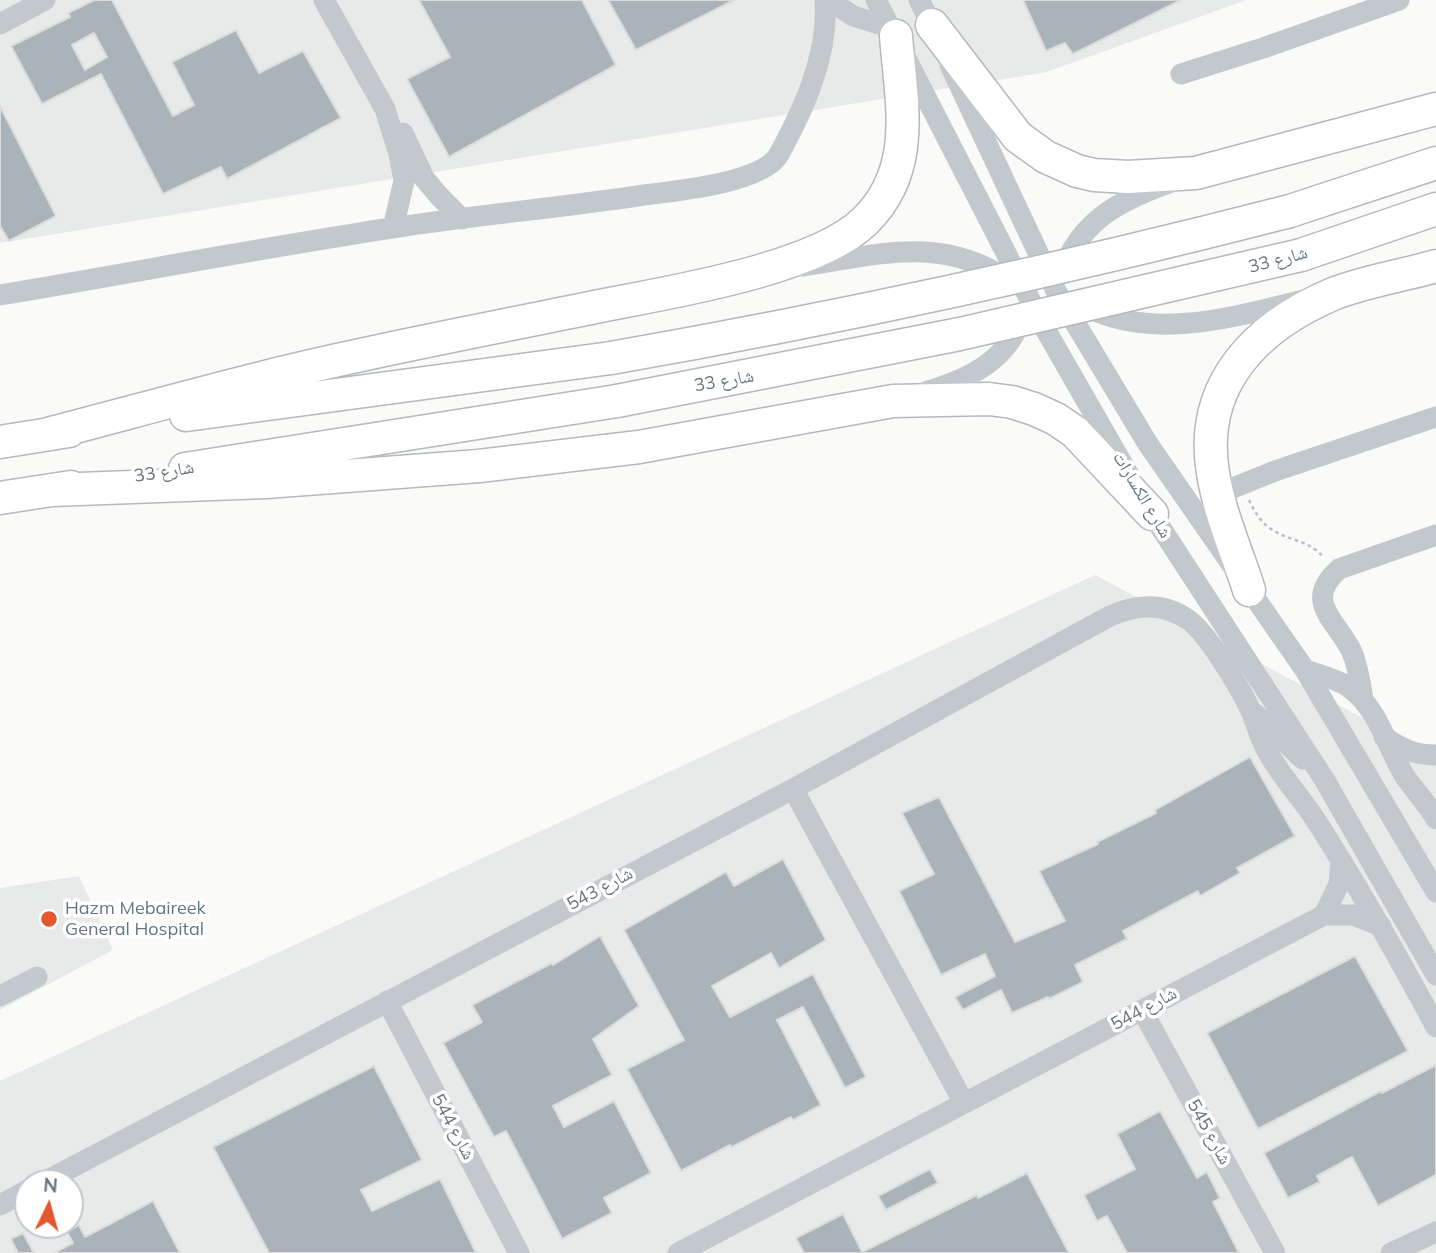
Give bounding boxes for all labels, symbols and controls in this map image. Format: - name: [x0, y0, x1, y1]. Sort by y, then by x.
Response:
- street label: شارع 33: [1246, 242, 1310, 278]
- street label: شارع 33: [692, 365, 756, 397]
- street label: شارع الكسارات: [1108, 448, 1176, 542]
- street label: شارع 33: [132, 457, 196, 487]
- street label: شارع 543: [563, 863, 637, 915]
- place label: Hazm Mebaireek General Hospital: [65, 898, 206, 940]
- marker: Hazm Mebaireek General Hospital: [39, 909, 59, 929]
- street label: شارع 544: [1107, 983, 1181, 1035]
- street label: شارع 544: [427, 1090, 479, 1164]
- street label: شارع 545: [1182, 1096, 1236, 1168]
- north arrow: [14, 1169, 84, 1239]
- text: N: [42, 1172, 59, 1198]

